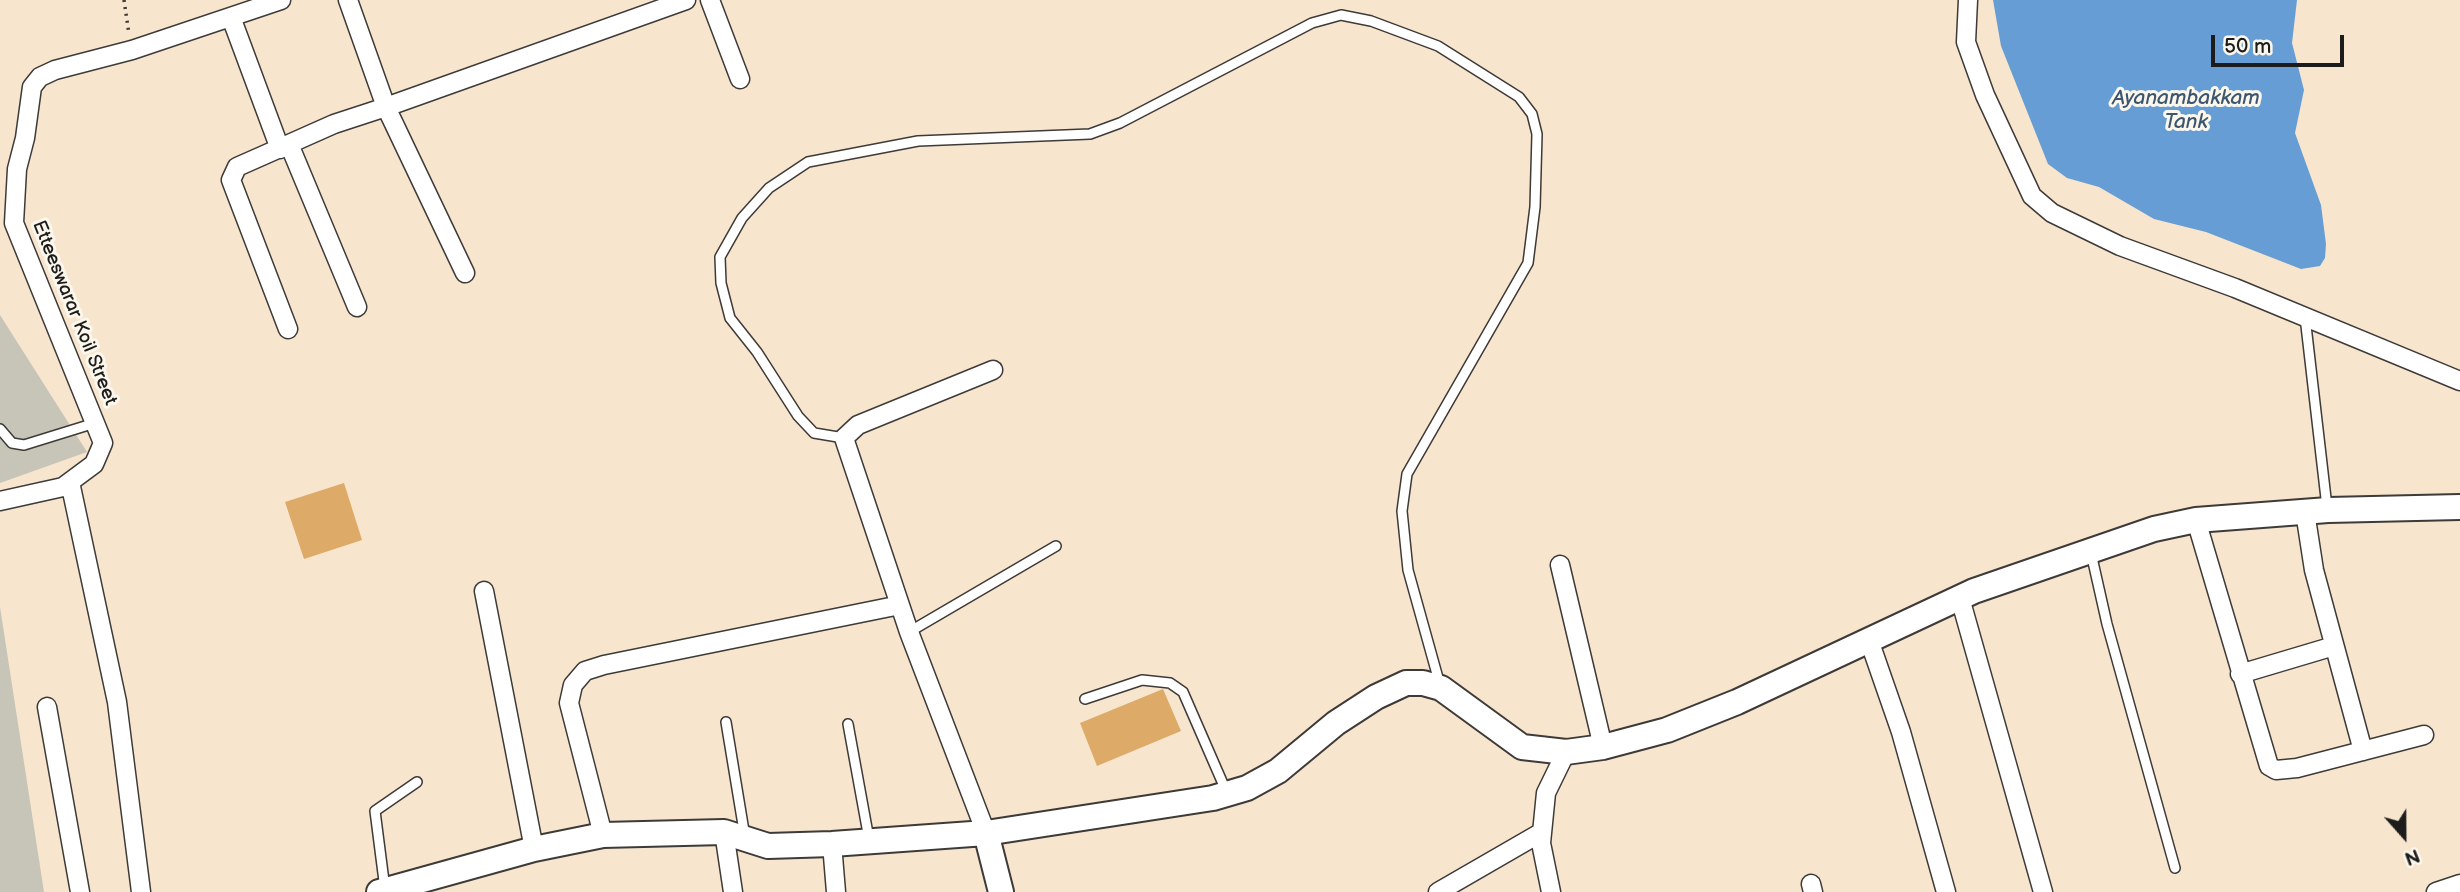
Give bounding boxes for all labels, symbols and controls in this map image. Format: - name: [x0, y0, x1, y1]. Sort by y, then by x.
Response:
- scale bar: [2215, 21, 2348, 65]
- text: 50 m: [2224, 34, 2271, 59]
- water label: Ayanambakkam Tank: [2112, 86, 2260, 136]
- street label: Etteeswarar Koil Street: [27, 217, 121, 409]
- north arrow: [2369, 801, 2439, 871]
- text: N: [2401, 843, 2422, 869]

